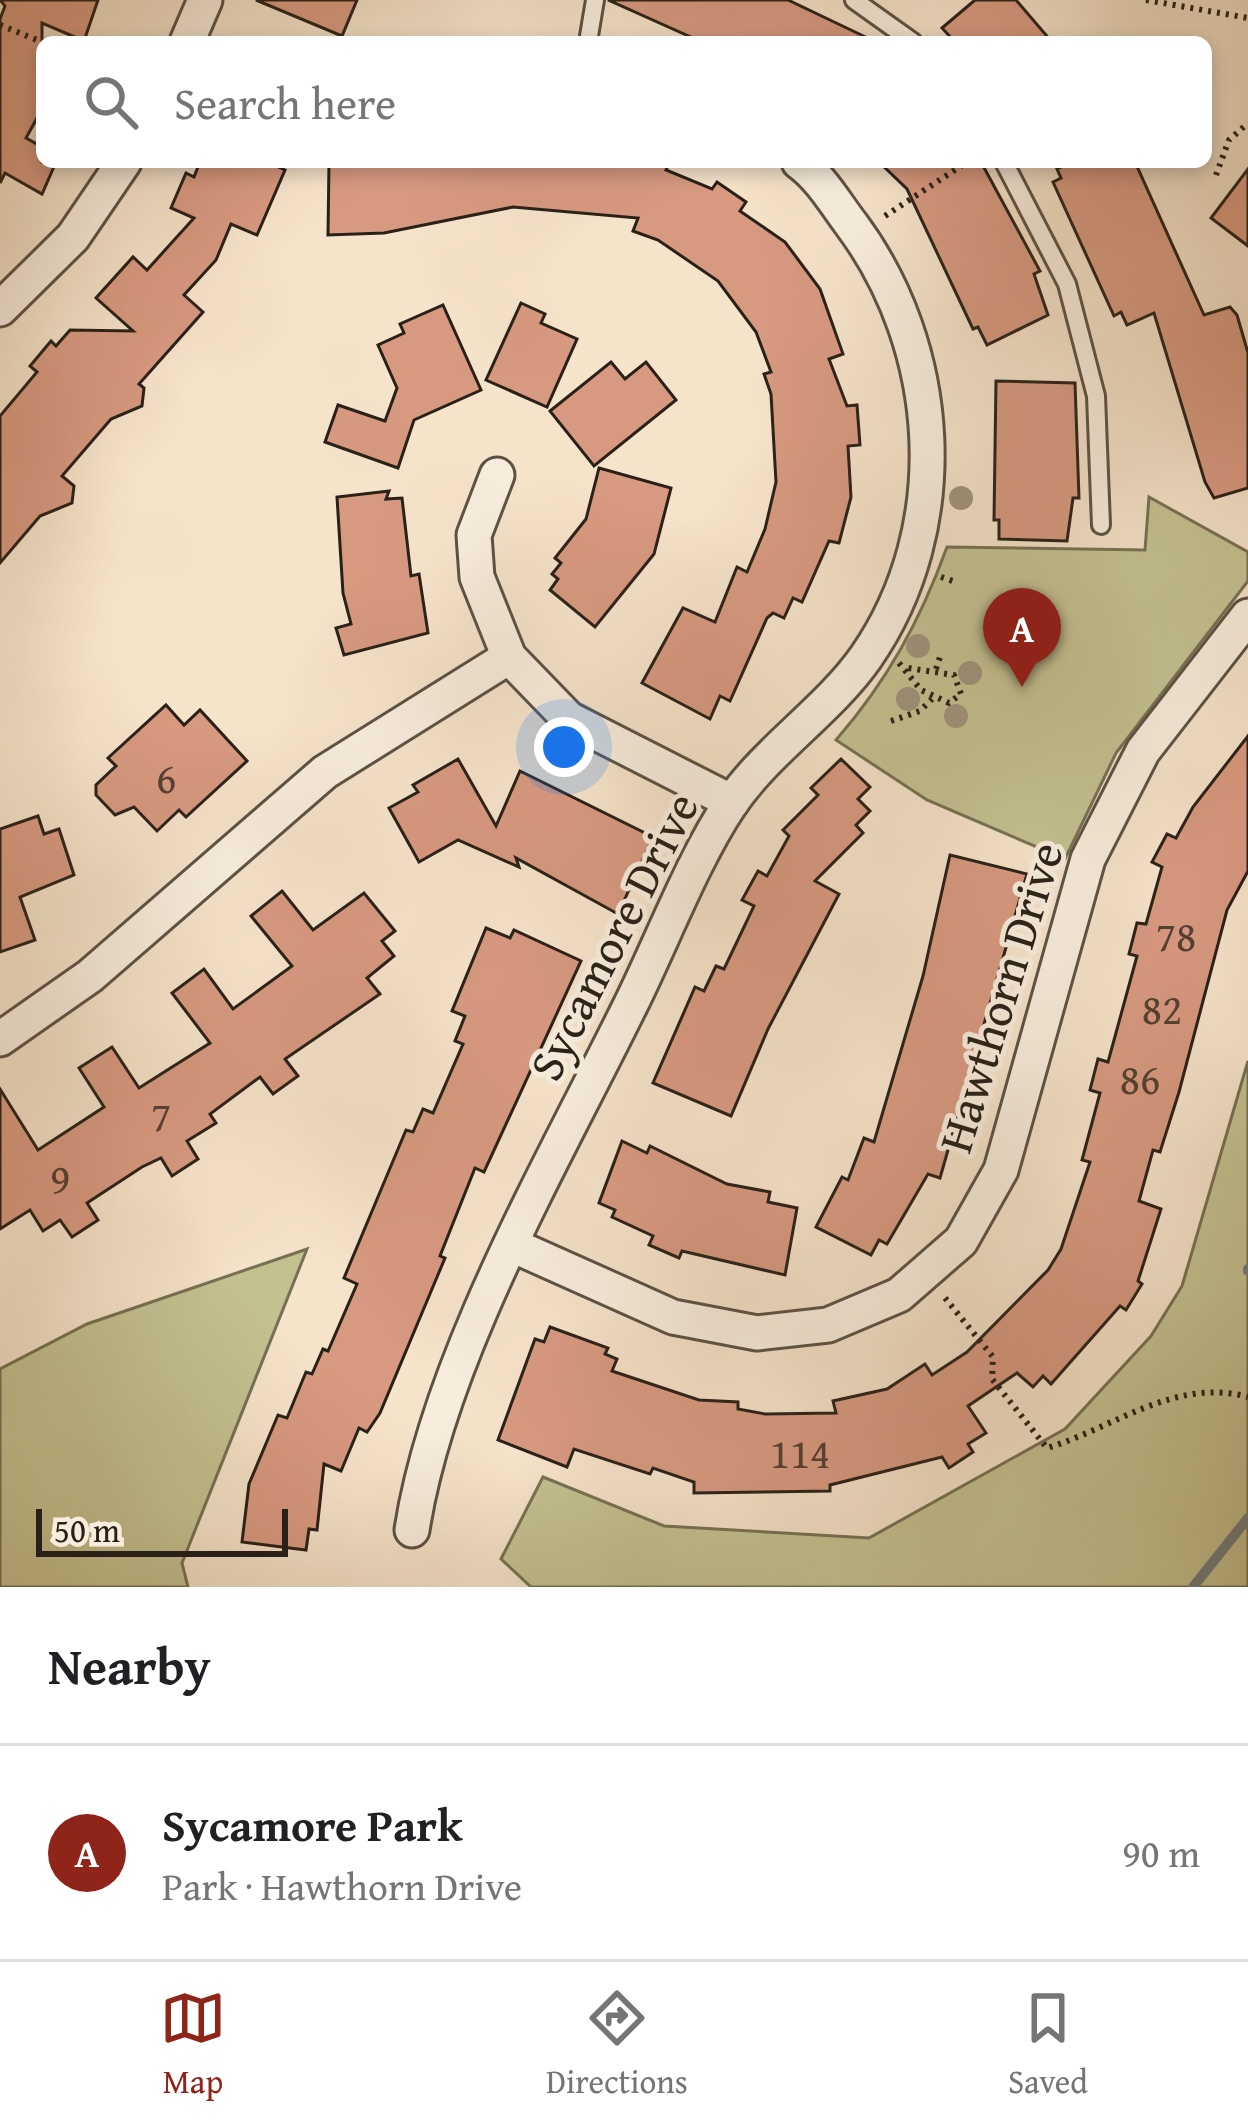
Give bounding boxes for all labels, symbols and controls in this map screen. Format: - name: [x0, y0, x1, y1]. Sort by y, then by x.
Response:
- search box: [36, 36, 1212, 168]
- icon: search: [78, 69, 144, 135]
- text: Search here: [174, 70, 396, 135]
- pin: A: [983, 588, 1061, 687]
- your location: [534, 717, 594, 777]
- house number: 6: [156, 747, 176, 808]
- street label: Sycamore Drive: [509, 779, 716, 1092]
- street label: Hawthorn Drive: [919, 833, 1080, 1161]
- house number: 78: [1156, 905, 1196, 966]
- house number: 82: [1142, 978, 1182, 1039]
- house number: 86: [1120, 1048, 1160, 1109]
- house number: 7: [151, 1085, 171, 1146]
- house number: 9: [50, 1147, 70, 1208]
- house number: 114: [770, 1422, 830, 1483]
- scale bar: [36, 1503, 288, 1556]
- text: 50 m: [54, 1506, 120, 1554]
- text: Nearby: [48, 1628, 211, 1703]
- text: Sycamore Park: [162, 1792, 463, 1857]
- text: A: [75, 1824, 99, 1881]
- text: 90 m: [1122, 1824, 1200, 1881]
- text: Park · Hawthorn Drive: [162, 1857, 522, 1914]
- tab: Map: [160, 1985, 226, 2105]
- tab: Directions: [546, 1985, 688, 2105]
- tab: Saved: [1008, 1985, 1088, 2105]

